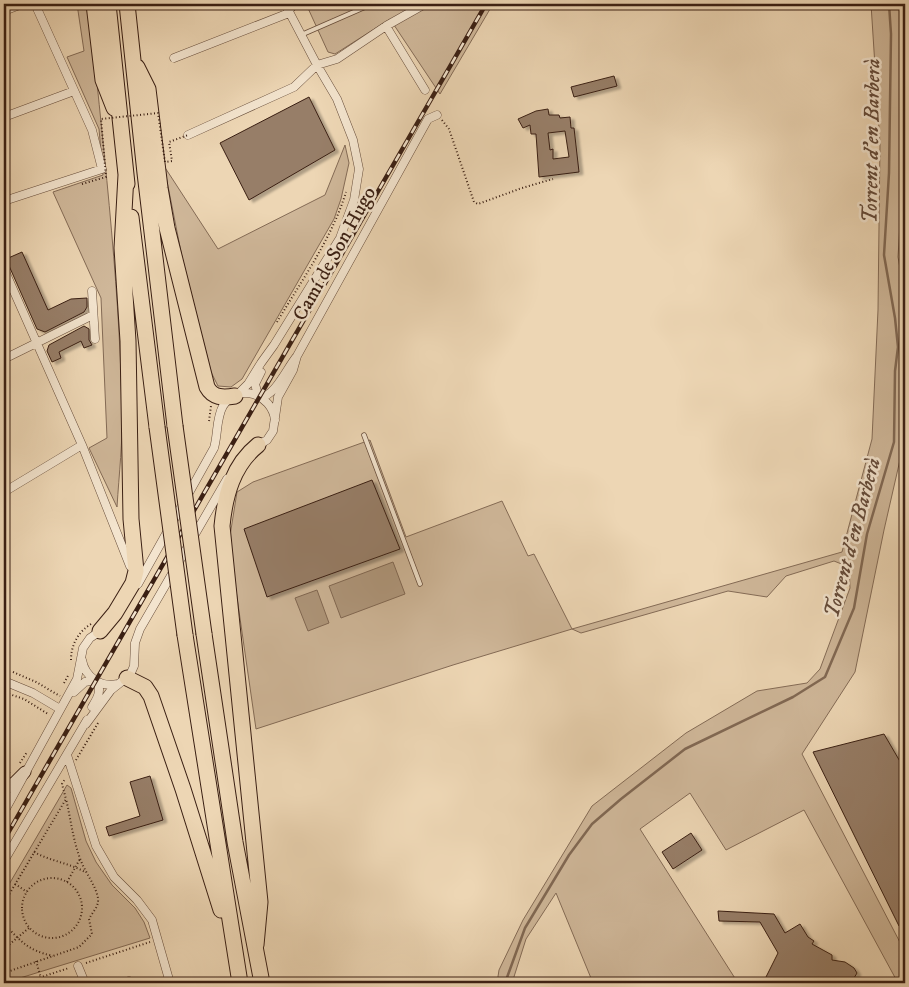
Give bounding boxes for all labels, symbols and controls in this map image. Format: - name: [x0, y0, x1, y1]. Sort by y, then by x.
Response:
- water label: Torrent d'en Barberà: [858, 58, 886, 224]
- street label: Camí de Son Hugo: [288, 183, 382, 325]
- water label: Torrent d'en Barberà: [819, 455, 887, 621]

